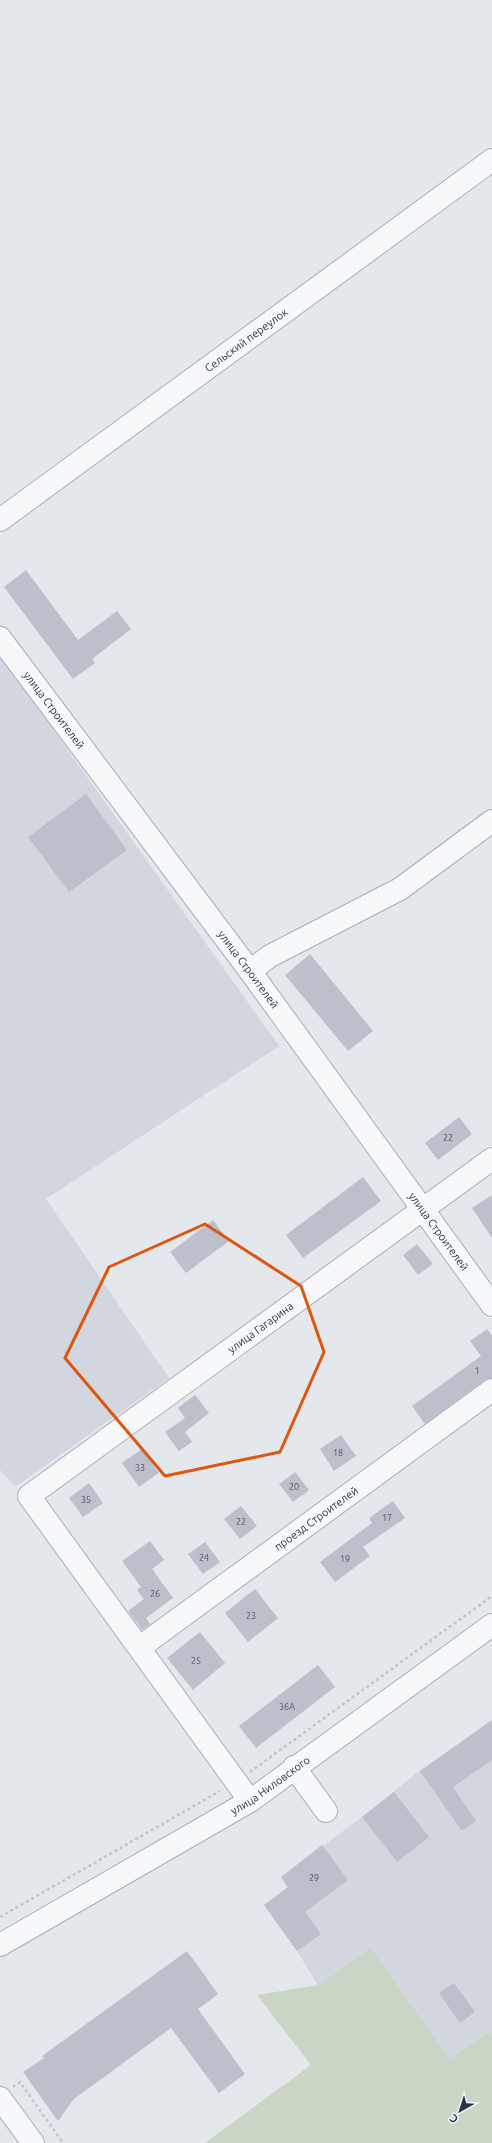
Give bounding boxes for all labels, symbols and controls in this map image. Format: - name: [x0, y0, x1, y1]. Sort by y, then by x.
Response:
- street label: Сельский переулок: [202, 305, 290, 374]
- street label: улица Строителей: [21, 669, 87, 751]
- street label: улица Строителей: [216, 928, 281, 1010]
- house number: 22: [443, 1133, 453, 1143]
- street label: улица Строителей: [406, 1190, 471, 1273]
- street label: улица Гагарина: [225, 1300, 296, 1355]
- house number: 1: [474, 1366, 480, 1376]
- house number: 18: [333, 1448, 343, 1458]
- house number: 33: [135, 1463, 145, 1473]
- house number: 20: [289, 1482, 299, 1492]
- street label: проезд Строителей: [272, 1484, 360, 1553]
- house number: 35: [81, 1495, 91, 1505]
- house number: 17: [382, 1513, 392, 1523]
- house number: 22: [236, 1517, 246, 1527]
- house number: 24: [199, 1553, 209, 1563]
- house number: 19: [340, 1554, 350, 1564]
- house number: 26: [150, 1589, 160, 1599]
- house number: 23: [246, 1611, 256, 1621]
- house number: 25: [191, 1656, 201, 1666]
- house number: 36А: [279, 1702, 295, 1712]
- street label: улица Ниловского: [228, 1754, 312, 1817]
- house number: 29: [309, 1873, 319, 1883]
- north arrow: [440, 2091, 480, 2131]
- text: С: [447, 2112, 460, 2126]

